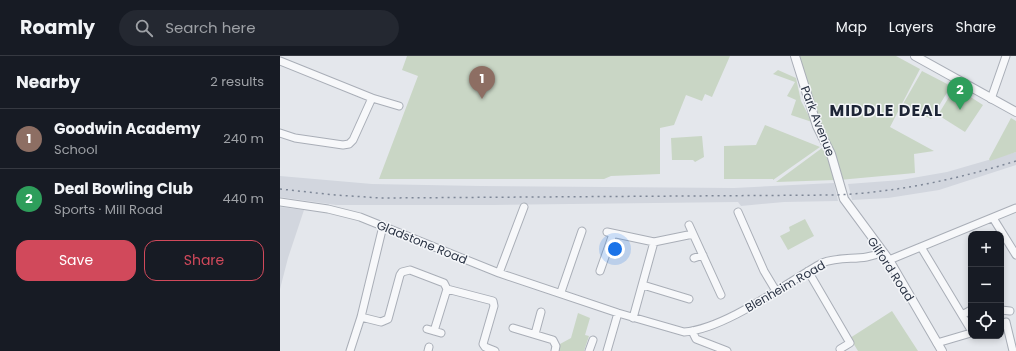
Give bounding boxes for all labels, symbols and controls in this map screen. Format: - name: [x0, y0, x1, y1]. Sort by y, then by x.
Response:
- search box: [119, 10, 399, 46]
- text: Roamly: [20, 14, 95, 41]
- icon: search: [133, 17, 155, 39]
- text: Search here: [165, 17, 256, 38]
- text: Map: [836, 17, 867, 37]
- text: Layers: [889, 17, 933, 37]
- text: Share: [955, 17, 996, 37]
- pin: 1: [469, 66, 495, 99]
- text: Nearby: [16, 70, 80, 94]
- text: 2 results: [210, 72, 264, 91]
- pin: 2: [947, 77, 973, 110]
- street label: Park Avenue: [797, 83, 839, 159]
- district label: MIDDLE DEAL: [829, 99, 943, 122]
- text: Goodwin Academy: [54, 118, 201, 139]
- text: 1: [27, 129, 31, 148]
- text: 240 m: [223, 129, 264, 148]
- text: School: [54, 140, 98, 159]
- text: Deal Bowling Club: [54, 178, 193, 199]
- text: 2: [25, 189, 33, 208]
- text: 440 m: [223, 189, 264, 208]
- text: Sports · Mill Road: [54, 200, 163, 219]
- street label: Gladstone Road: [374, 216, 470, 268]
- map controls: [968, 231, 1004, 339]
- button: +: [968, 231, 1004, 267]
- street label: Gilford Road: [864, 233, 918, 305]
- your location: [605, 239, 625, 259]
- button: Save: [16, 240, 136, 281]
- button: Share: [144, 240, 264, 281]
- street label: Blenheim Road: [742, 256, 828, 316]
- button: −: [968, 267, 1004, 303]
- button: locate: [968, 303, 1004, 339]

